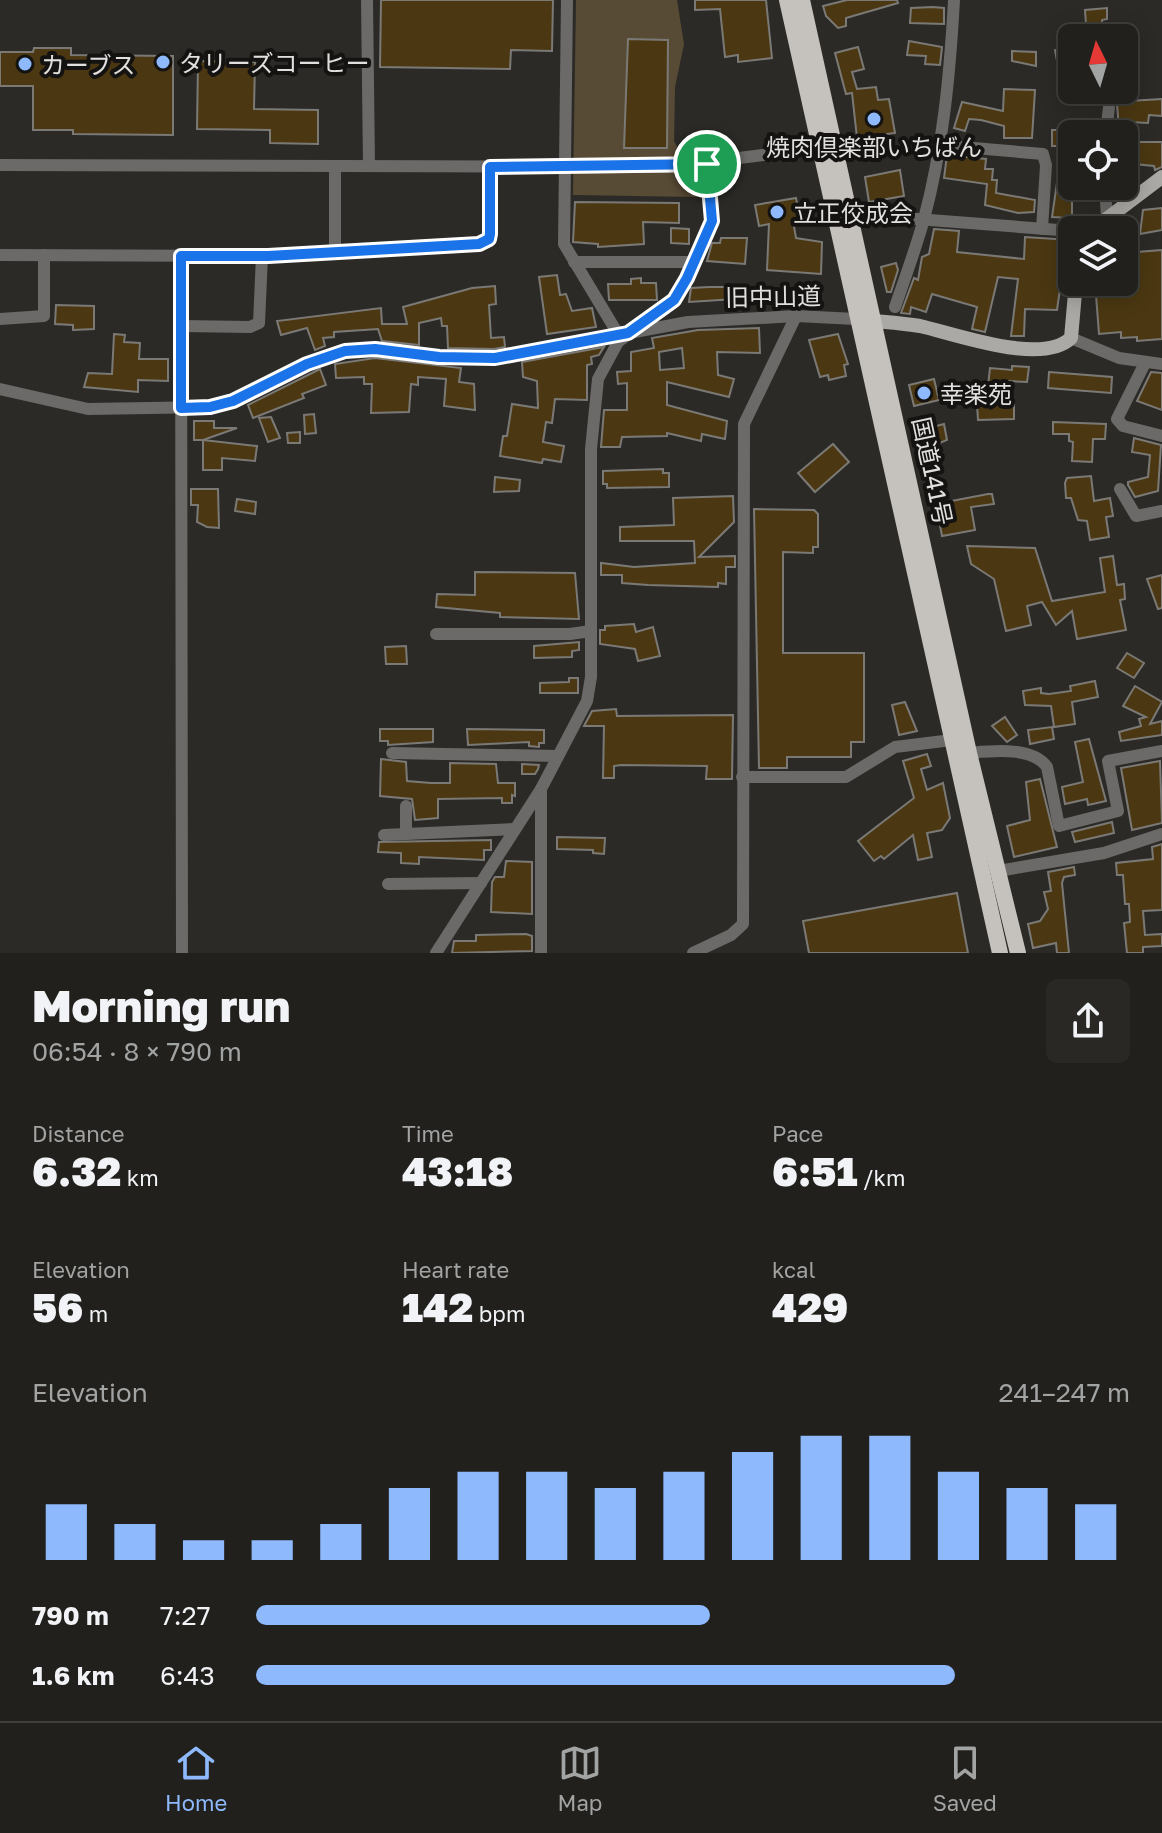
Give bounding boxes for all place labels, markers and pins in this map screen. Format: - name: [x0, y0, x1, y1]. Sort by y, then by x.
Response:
- place label: タリーズコーヒー: [179, 48, 370, 77]
- place label: カーブス: [41, 50, 136, 79]
- marker: タリーズコーヒー: [154, 53, 172, 71]
- marker: カーブス: [16, 55, 34, 73]
- marker: 焼肉倶楽部いちばん: [865, 110, 883, 128]
- pin: [673, 130, 741, 198]
- place label: 焼肉倶楽部いちばん: [766, 132, 982, 161]
- place label: 立正佼成会: [793, 198, 913, 227]
- marker: 立正佼成会: [768, 203, 786, 221]
- place label: 幸楽苑: [940, 379, 1012, 408]
- marker: 幸楽苑: [915, 384, 933, 402]

